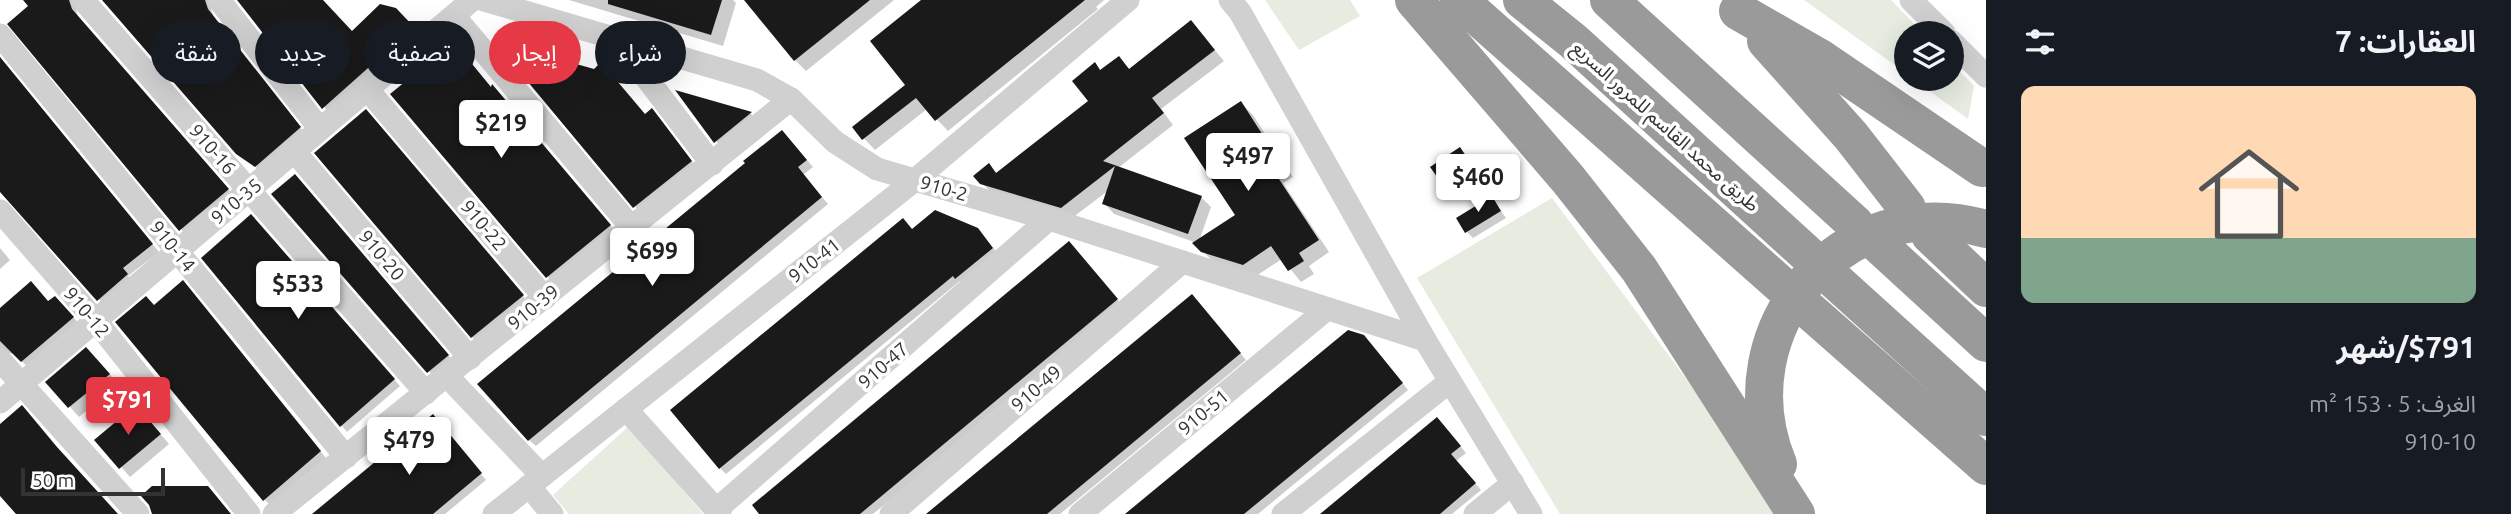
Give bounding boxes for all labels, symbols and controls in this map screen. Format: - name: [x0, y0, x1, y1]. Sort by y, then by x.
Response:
- chip: شقة: [151, 21, 241, 84]
- chip: جديد: [255, 21, 350, 84]
- chip: تصفية: [364, 21, 475, 84]
- chip: إيجار: [489, 21, 581, 84]
- chip: شراء: [595, 21, 686, 84]
- map controls: [1894, 21, 1964, 91]
- button: layers: [1894, 21, 1964, 91]
- icon: filters: [2021, 23, 2059, 61]
- text: العقارات: 7: [2335, 24, 2476, 58]
- street label: طريق محمد القاسم للمرور السريع: [1565, 36, 1764, 219]
- pin: $219: [460, 100, 542, 160]
- text: $219: [475, 110, 527, 135]
- street label: 910-16: [185, 119, 241, 179]
- icon: home: [2186, 131, 2312, 257]
- pin: $497: [1207, 134, 1289, 193]
- text: $497: [1222, 143, 1274, 168]
- pin: $460: [1437, 154, 1519, 214]
- text: $460: [1452, 164, 1504, 189]
- street label: 910-2: [918, 171, 970, 205]
- street label: 910-35: [206, 174, 266, 228]
- street label: 910-22: [457, 195, 511, 255]
- street label: 910-14: [146, 216, 200, 276]
- street label: 910-20: [355, 225, 409, 285]
- pin: $699: [611, 229, 693, 288]
- street label: 910-41: [784, 233, 844, 287]
- text: $699: [626, 238, 678, 263]
- pin: $533: [257, 262, 339, 321]
- text: $533: [272, 271, 324, 296]
- street label: 910-39: [503, 280, 563, 334]
- street label: 910-12: [60, 282, 114, 342]
- text: $791/شهر: [2337, 330, 2476, 364]
- street label: 910-47: [853, 337, 913, 393]
- street label: 910-49: [1006, 360, 1066, 416]
- pin: $791: [87, 378, 169, 437]
- street label: 910-51: [1173, 385, 1233, 439]
- text: $791: [102, 387, 154, 412]
- text: الغرف: 5 · 153 m²: [2309, 391, 2476, 416]
- pin: $479: [368, 418, 450, 477]
- text: $479: [383, 427, 435, 452]
- text: 910-10: [2404, 429, 2476, 454]
- scale bar: [21, 465, 164, 497]
- text: 50 m: [32, 469, 74, 491]

